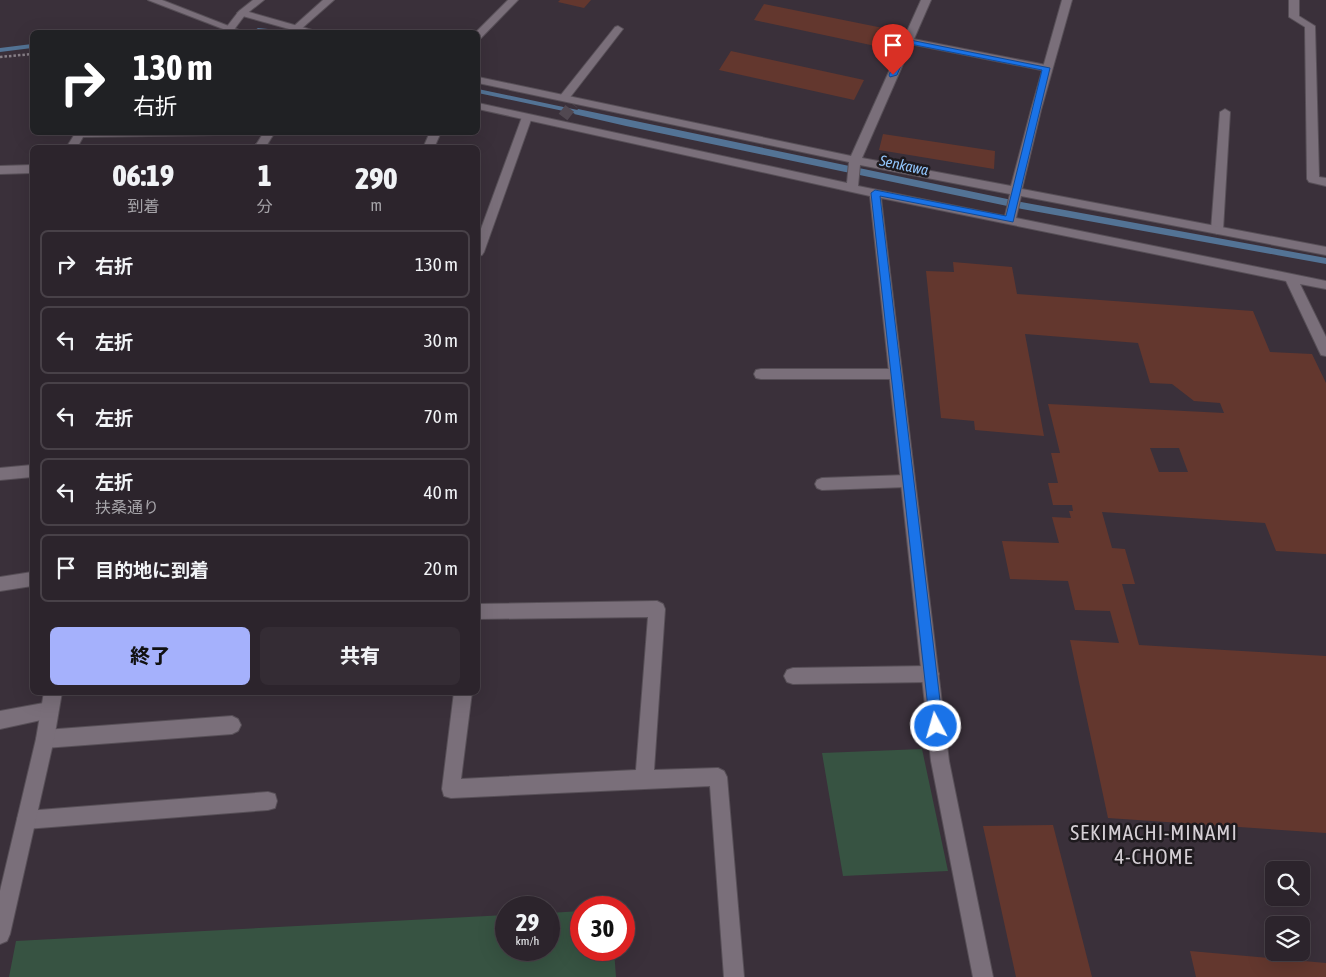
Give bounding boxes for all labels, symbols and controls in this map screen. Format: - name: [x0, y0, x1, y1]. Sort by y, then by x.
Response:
- pin: [872, 24, 914, 75]
- icon: arrive: [879, 31, 907, 59]
- text: 130 m: [133, 47, 212, 87]
- icon: right: [50, 50, 115, 115]
- text: 右折: [133, 93, 177, 119]
- water label: Senkawa: [877, 151, 930, 178]
- text: 06:19: [112, 158, 174, 192]
- text: 1: [258, 158, 272, 192]
- text: 290: [355, 161, 397, 195]
- text: m: [371, 196, 382, 214]
- text: 到着: [127, 197, 159, 215]
- text: 分: [257, 197, 273, 215]
- icon: right: [52, 250, 80, 278]
- text: 130 m: [415, 253, 458, 275]
- text: 右折: [95, 255, 133, 277]
- icon: left: [52, 326, 80, 354]
- text: 30 m: [424, 329, 458, 351]
- text: 左折: [95, 331, 133, 353]
- icon: left: [52, 402, 80, 430]
- text: 70 m: [424, 405, 458, 427]
- text: 左折: [95, 407, 133, 429]
- text: 左折: [95, 471, 133, 493]
- icon: left: [52, 478, 80, 506]
- text: 40 m: [424, 481, 458, 503]
- text: 扶桑通り: [95, 498, 159, 516]
- icon: arrive: [52, 554, 80, 582]
- text: 20 m: [424, 557, 458, 579]
- text: 目的地に到着: [95, 559, 209, 581]
- button: 終了: [50, 627, 250, 685]
- button: 共有: [260, 627, 460, 685]
- position arrow: [909, 699, 961, 751]
- district label: SEKIMACHI-MINAMI 4-CHOME: [1070, 820, 1238, 868]
- map controls: [1265, 861, 1310, 961]
- button: search: [1265, 861, 1310, 906]
- speed limit sign: 30: [570, 896, 635, 961]
- text: 29: [516, 908, 539, 936]
- button: layers: [1265, 916, 1310, 961]
- text: km/h: [516, 934, 539, 948]

